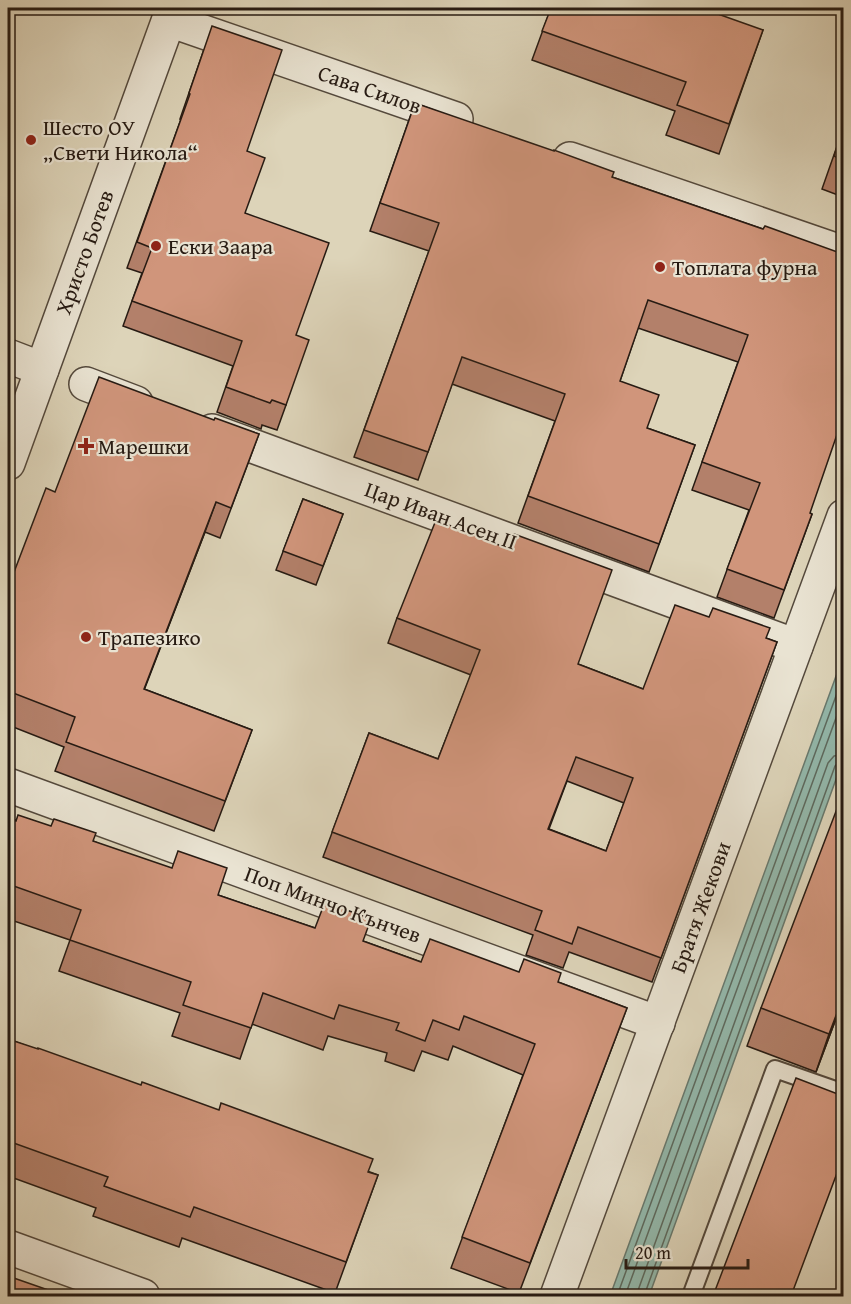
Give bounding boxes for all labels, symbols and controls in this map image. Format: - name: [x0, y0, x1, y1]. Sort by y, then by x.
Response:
- street label: Сава Силов: [314, 56, 426, 122]
- place label: Шесто ОУ „Свети Никола“: [43, 111, 198, 168]
- marker: Шесто ОУ „Свети Никола“: [24, 133, 38, 147]
- street label: Христо Ботев: [47, 185, 121, 319]
- place label: Ески Заара: [168, 230, 274, 262]
- marker: Ески Заара: [149, 239, 163, 253]
- place label: Топлата фурна: [672, 251, 818, 283]
- marker: Топлата фурна: [653, 260, 667, 274]
- place label: Марешки: [98, 430, 189, 462]
- marker: Марешки: [79, 439, 93, 453]
- street label: Цар Иван Асен II: [361, 473, 521, 557]
- place label: Трапезико: [98, 621, 201, 653]
- marker: Трапезико: [79, 630, 93, 644]
- street label: Братя Жекови: [661, 837, 739, 977]
- street label: Поп Минчо Кънчев: [240, 857, 426, 951]
- scale bar: [626, 1232, 748, 1270]
- text: 20 m: [635, 1239, 671, 1266]

